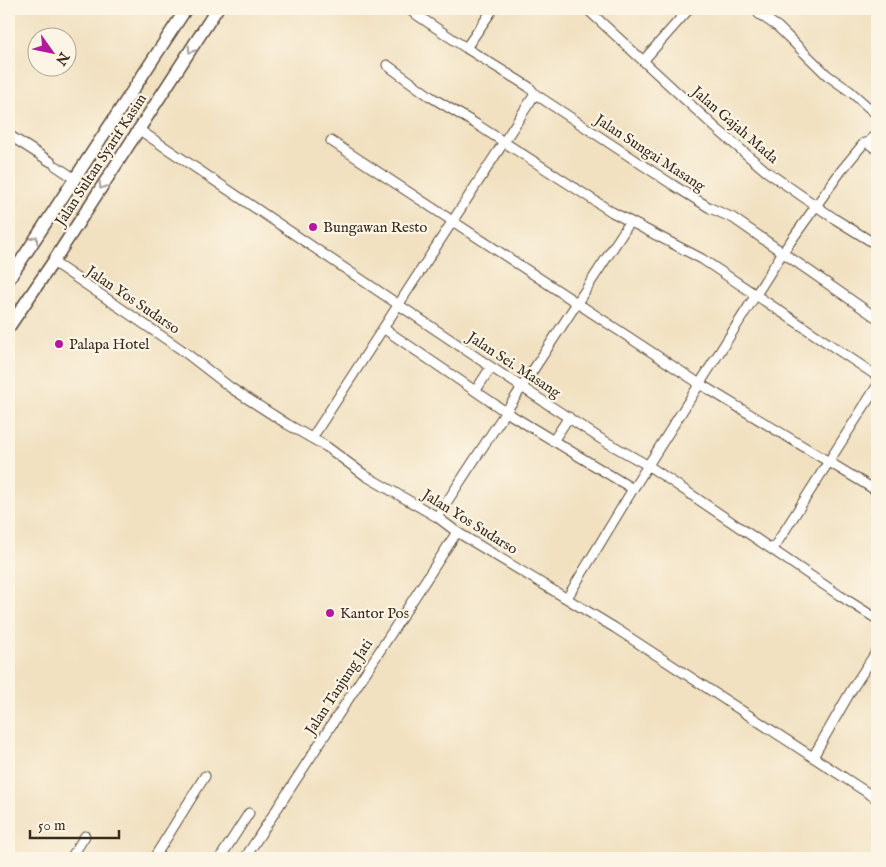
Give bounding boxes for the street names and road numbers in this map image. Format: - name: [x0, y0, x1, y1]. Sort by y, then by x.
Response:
- street label: Jalan Gajah Mada: [686, 81, 783, 168]
- street label: Jalan Sultan Syarif Kasim: [50, 90, 151, 232]
- street label: Jalan Sungai Masang: [590, 109, 710, 196]
- street label: Jalan Yos Sudarso: [81, 261, 183, 338]
- street label: Jalan Sei. Masang: [462, 327, 565, 403]
- street label: Jalan Yos Sudarso: [417, 484, 521, 559]
- street label: Jalan Tanjung Jati: [300, 636, 377, 740]

